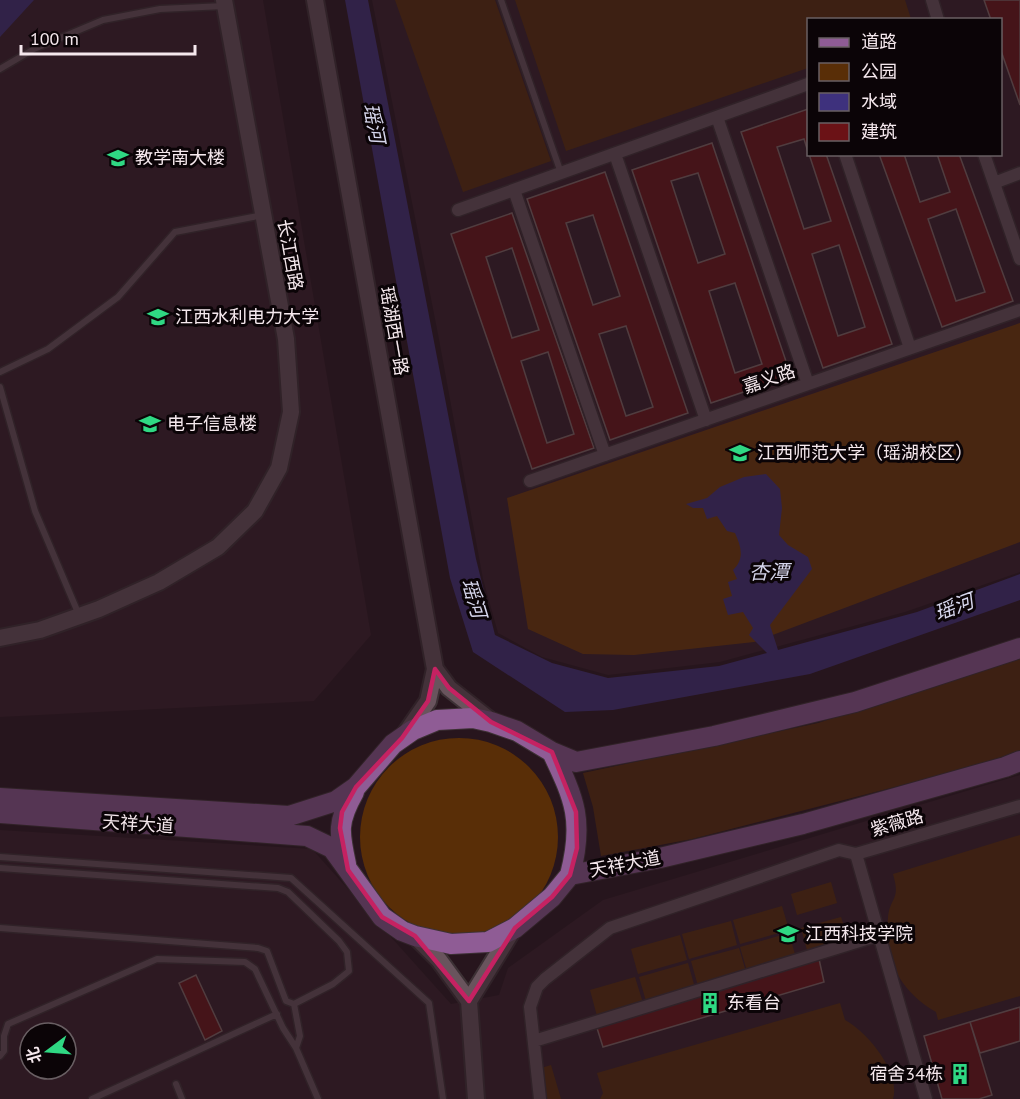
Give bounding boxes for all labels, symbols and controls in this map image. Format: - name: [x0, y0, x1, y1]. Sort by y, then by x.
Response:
- scale bar: [21, 18, 195, 56]
- legend: [807, 18, 1002, 156]
- text: 100 m: [30, 27, 79, 50]
- text: 道路: [861, 30, 897, 53]
- text: 公园: [861, 60, 897, 83]
- text: 水域: [861, 90, 897, 113]
- water label: 瑶河: [357, 101, 391, 149]
- text: 建筑: [861, 120, 897, 143]
- school or university icon: 教学南大楼: [106, 146, 130, 170]
- place label: 教学南大楼: [135, 146, 225, 169]
- street label: 长江西路: [273, 217, 308, 292]
- street label: 瑶湖西一路: [375, 285, 414, 377]
- school or university icon: 江西水利电力大学: [146, 305, 170, 329]
- place label: 江西水利电力大学: [175, 305, 319, 328]
- street label: 嘉义路: [740, 359, 798, 398]
- school or university icon: 电子信息楼: [138, 412, 162, 436]
- place label: 电子信息楼: [167, 412, 257, 435]
- school or university icon: 江西师范大学（瑶湖校区）: [728, 441, 752, 465]
- place label: 江西师范大学（瑶湖校区）: [757, 441, 973, 464]
- water label: 杏潭: [749, 559, 793, 585]
- water label: 瑶河: [456, 575, 493, 625]
- water label: 瑶河: [931, 586, 981, 626]
- street label: 紫薇路: [868, 804, 926, 841]
- street label: 天祥大道: [101, 810, 175, 837]
- street label: 天祥大道: [587, 845, 662, 882]
- school or university icon: 江西科技学院: [776, 922, 800, 946]
- place label: 江西科技学院: [805, 922, 913, 945]
- building icon: 东看台: [698, 991, 722, 1015]
- place label: 东看台: [727, 991, 781, 1014]
- north arrow: [18, 1021, 78, 1081]
- text: 北: [22, 1045, 45, 1066]
- place label: 宿舍34栋: [869, 1062, 943, 1085]
- building icon: 宿舍34栋: [948, 1062, 972, 1086]

